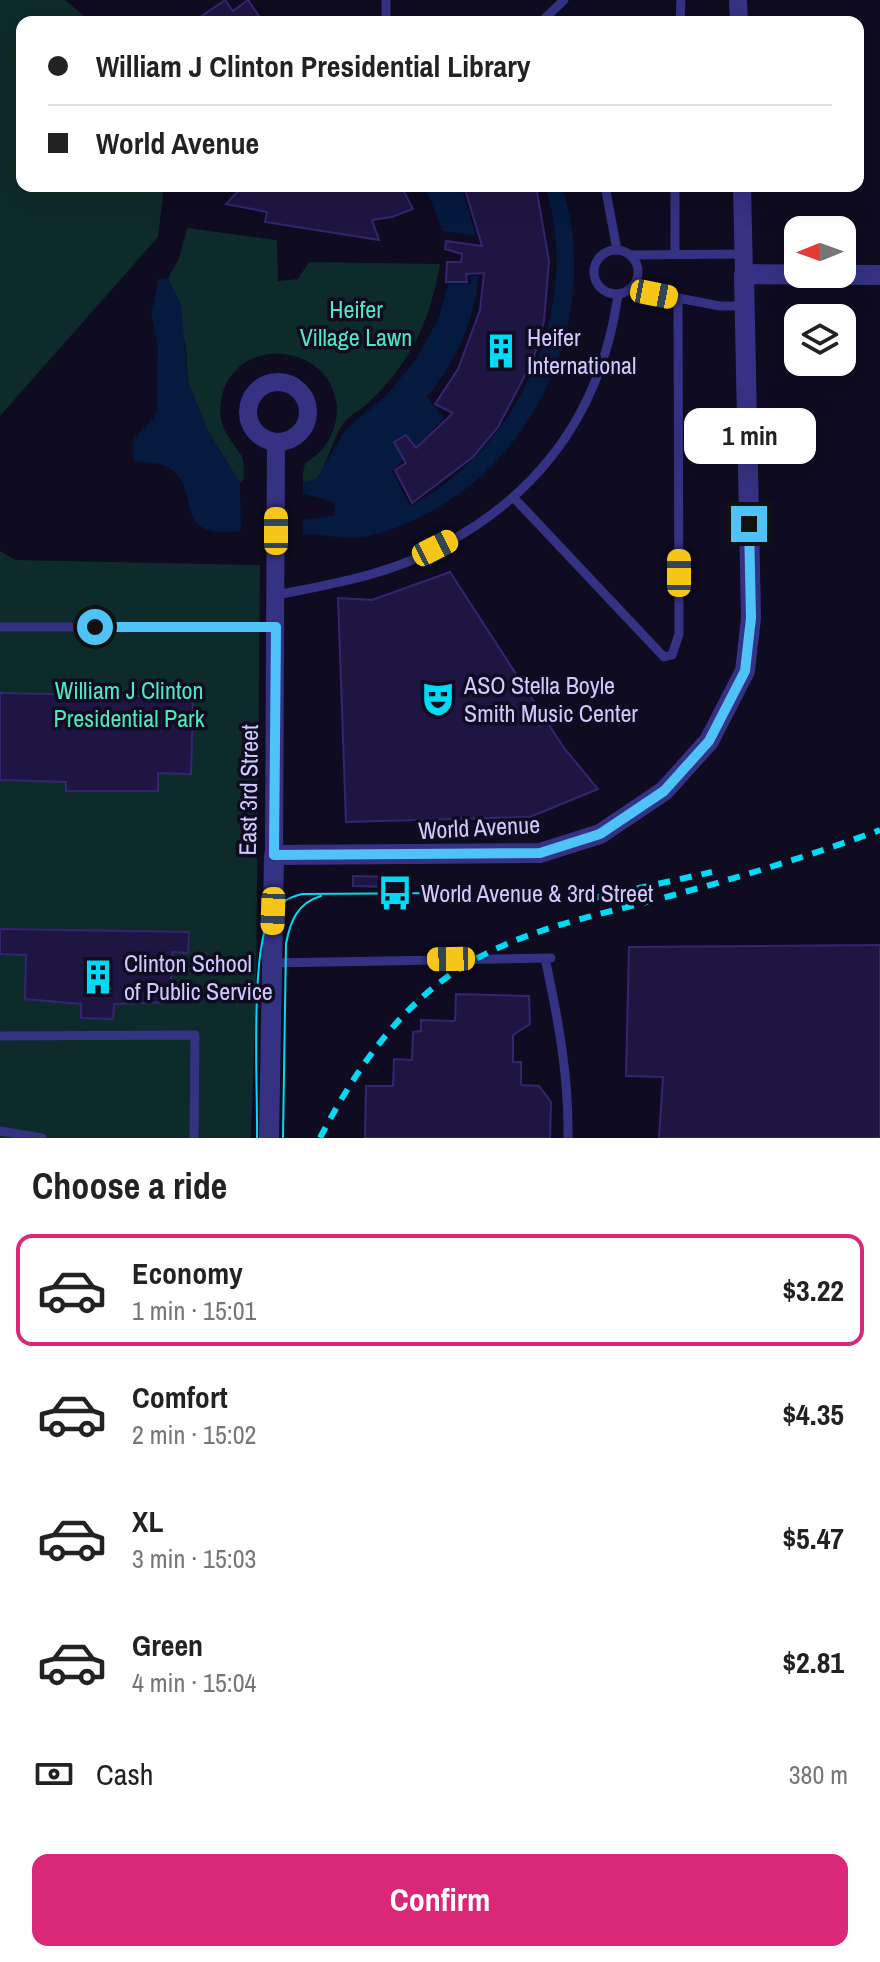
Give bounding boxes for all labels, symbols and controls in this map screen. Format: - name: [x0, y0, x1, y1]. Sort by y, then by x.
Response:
- text: William J Clinton Presidential Library: [96, 46, 531, 86]
- text: World Avenue: [96, 123, 259, 163]
- north arrow: [784, 216, 856, 288]
- map controls: [784, 216, 856, 376]
- car: [628, 278, 680, 310]
- park label: Heifer Village Lawn: [300, 293, 412, 353]
- button: layers: [784, 304, 856, 376]
- place label: Heifer International: [527, 321, 636, 381]
- building icon: Heifer International: [482, 332, 520, 370]
- callout: 1 min: [683, 408, 815, 464]
- text: 1 min: [722, 418, 778, 453]
- route end: [731, 506, 767, 542]
- car: [264, 507, 288, 555]
- car: [408, 526, 462, 570]
- car: [667, 549, 691, 597]
- route start: [77, 609, 113, 645]
- place label: ASO Stella Boyle Smith Music Center: [463, 669, 638, 729]
- park label: William J Clinton Presidential Park: [54, 674, 205, 734]
- theatre icon: ASO Stella Boyle Smith Music Center: [419, 680, 457, 718]
- street label: East 3rd Street: [231, 724, 265, 856]
- street label: World Avenue: [417, 808, 541, 846]
- bus stop icon: World Avenue & 3rd Street: [376, 874, 414, 912]
- place label: World Avenue & 3rd Street: [421, 877, 654, 909]
- car: [260, 887, 286, 935]
- place label: Clinton School of Public Service: [124, 947, 273, 1007]
- car: [427, 947, 475, 971]
- building icon: Clinton School of Public Service: [79, 958, 117, 996]
- text: Choose a ride: [32, 1162, 227, 1210]
- text: Economy: [132, 1253, 243, 1293]
- icon: car: [36, 1254, 108, 1326]
- text: $3.22: [782, 1270, 844, 1310]
- text: 1 min · 15:01: [132, 1293, 256, 1328]
- text: Comfort: [132, 1377, 228, 1417]
- icon: car: [36, 1378, 108, 1450]
- text: $4.35: [782, 1394, 844, 1434]
- text: 2 min · 15:02: [132, 1417, 256, 1452]
- text: XL: [132, 1501, 163, 1541]
- icon: car: [36, 1502, 108, 1574]
- text: $5.47: [782, 1518, 844, 1558]
- text: 3 min · 15:03: [132, 1541, 256, 1576]
- text: Green: [132, 1625, 203, 1665]
- icon: car: [36, 1626, 108, 1698]
- text: $2.81: [782, 1642, 844, 1682]
- text: 4 min · 15:04: [132, 1665, 256, 1700]
- icon: cash: [32, 1752, 76, 1796]
- text: Cash: [96, 1754, 153, 1794]
- text: 380 m: [789, 1757, 848, 1792]
- button: Confirm: [32, 1854, 848, 1946]

